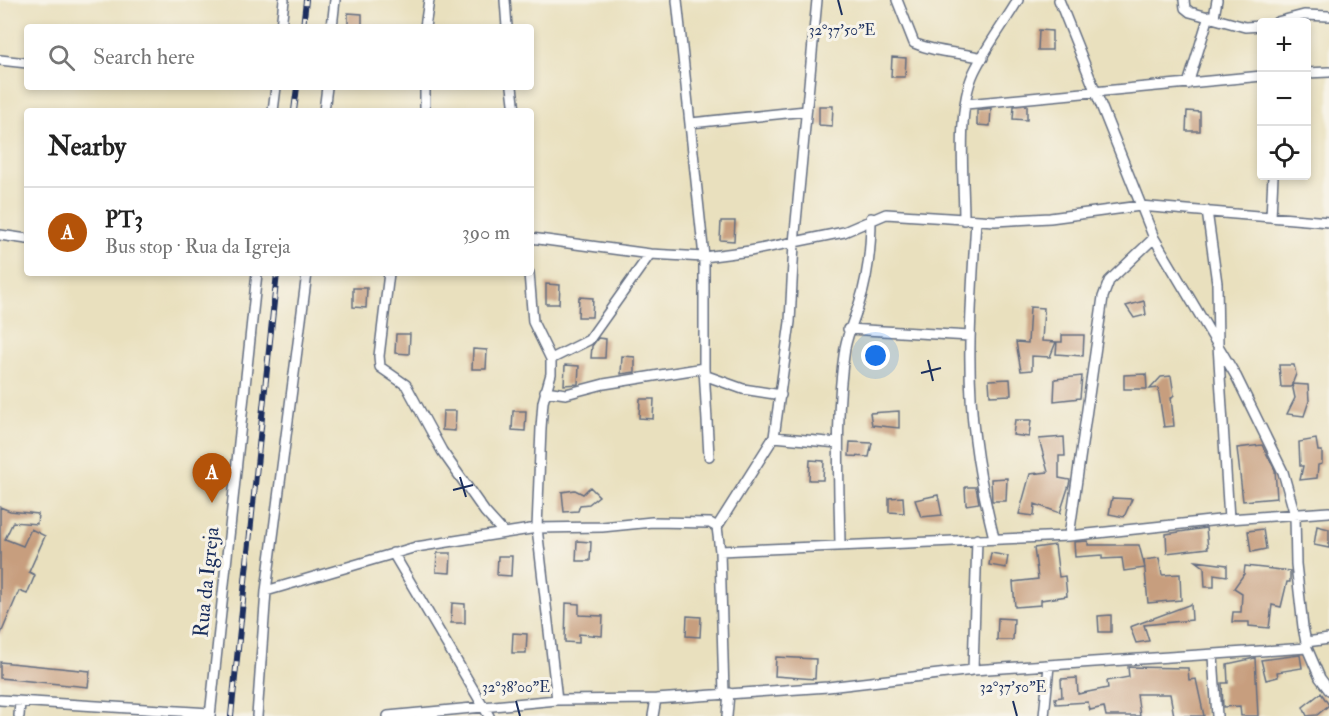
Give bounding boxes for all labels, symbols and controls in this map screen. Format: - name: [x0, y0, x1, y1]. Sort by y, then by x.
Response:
- map controls: [1257, 18, 1311, 180]
- button: +: [1257, 18, 1311, 72]
- text: 32°37'50"E: [809, 21, 876, 40]
- search box: [24, 24, 534, 90]
- icon: search: [45, 41, 78, 74]
- text: Search here: [93, 43, 195, 71]
- button: −: [1257, 72, 1311, 126]
- button: locate: [1257, 126, 1311, 180]
- text: Nearby: [48, 131, 126, 163]
- text: PT3: [105, 206, 143, 234]
- text: A: [61, 220, 74, 245]
- text: 390 m: [462, 220, 510, 245]
- text: Bus stop · Rua da Igreja: [105, 234, 291, 259]
- your location: [861, 341, 890, 370]
- pin: A: [192, 454, 232, 503]
- street label: Rua da Igreja: [187, 525, 226, 639]
- text: 32°38'00"E: [482, 678, 550, 697]
- text: 32°37'50"E: [980, 678, 1047, 697]

